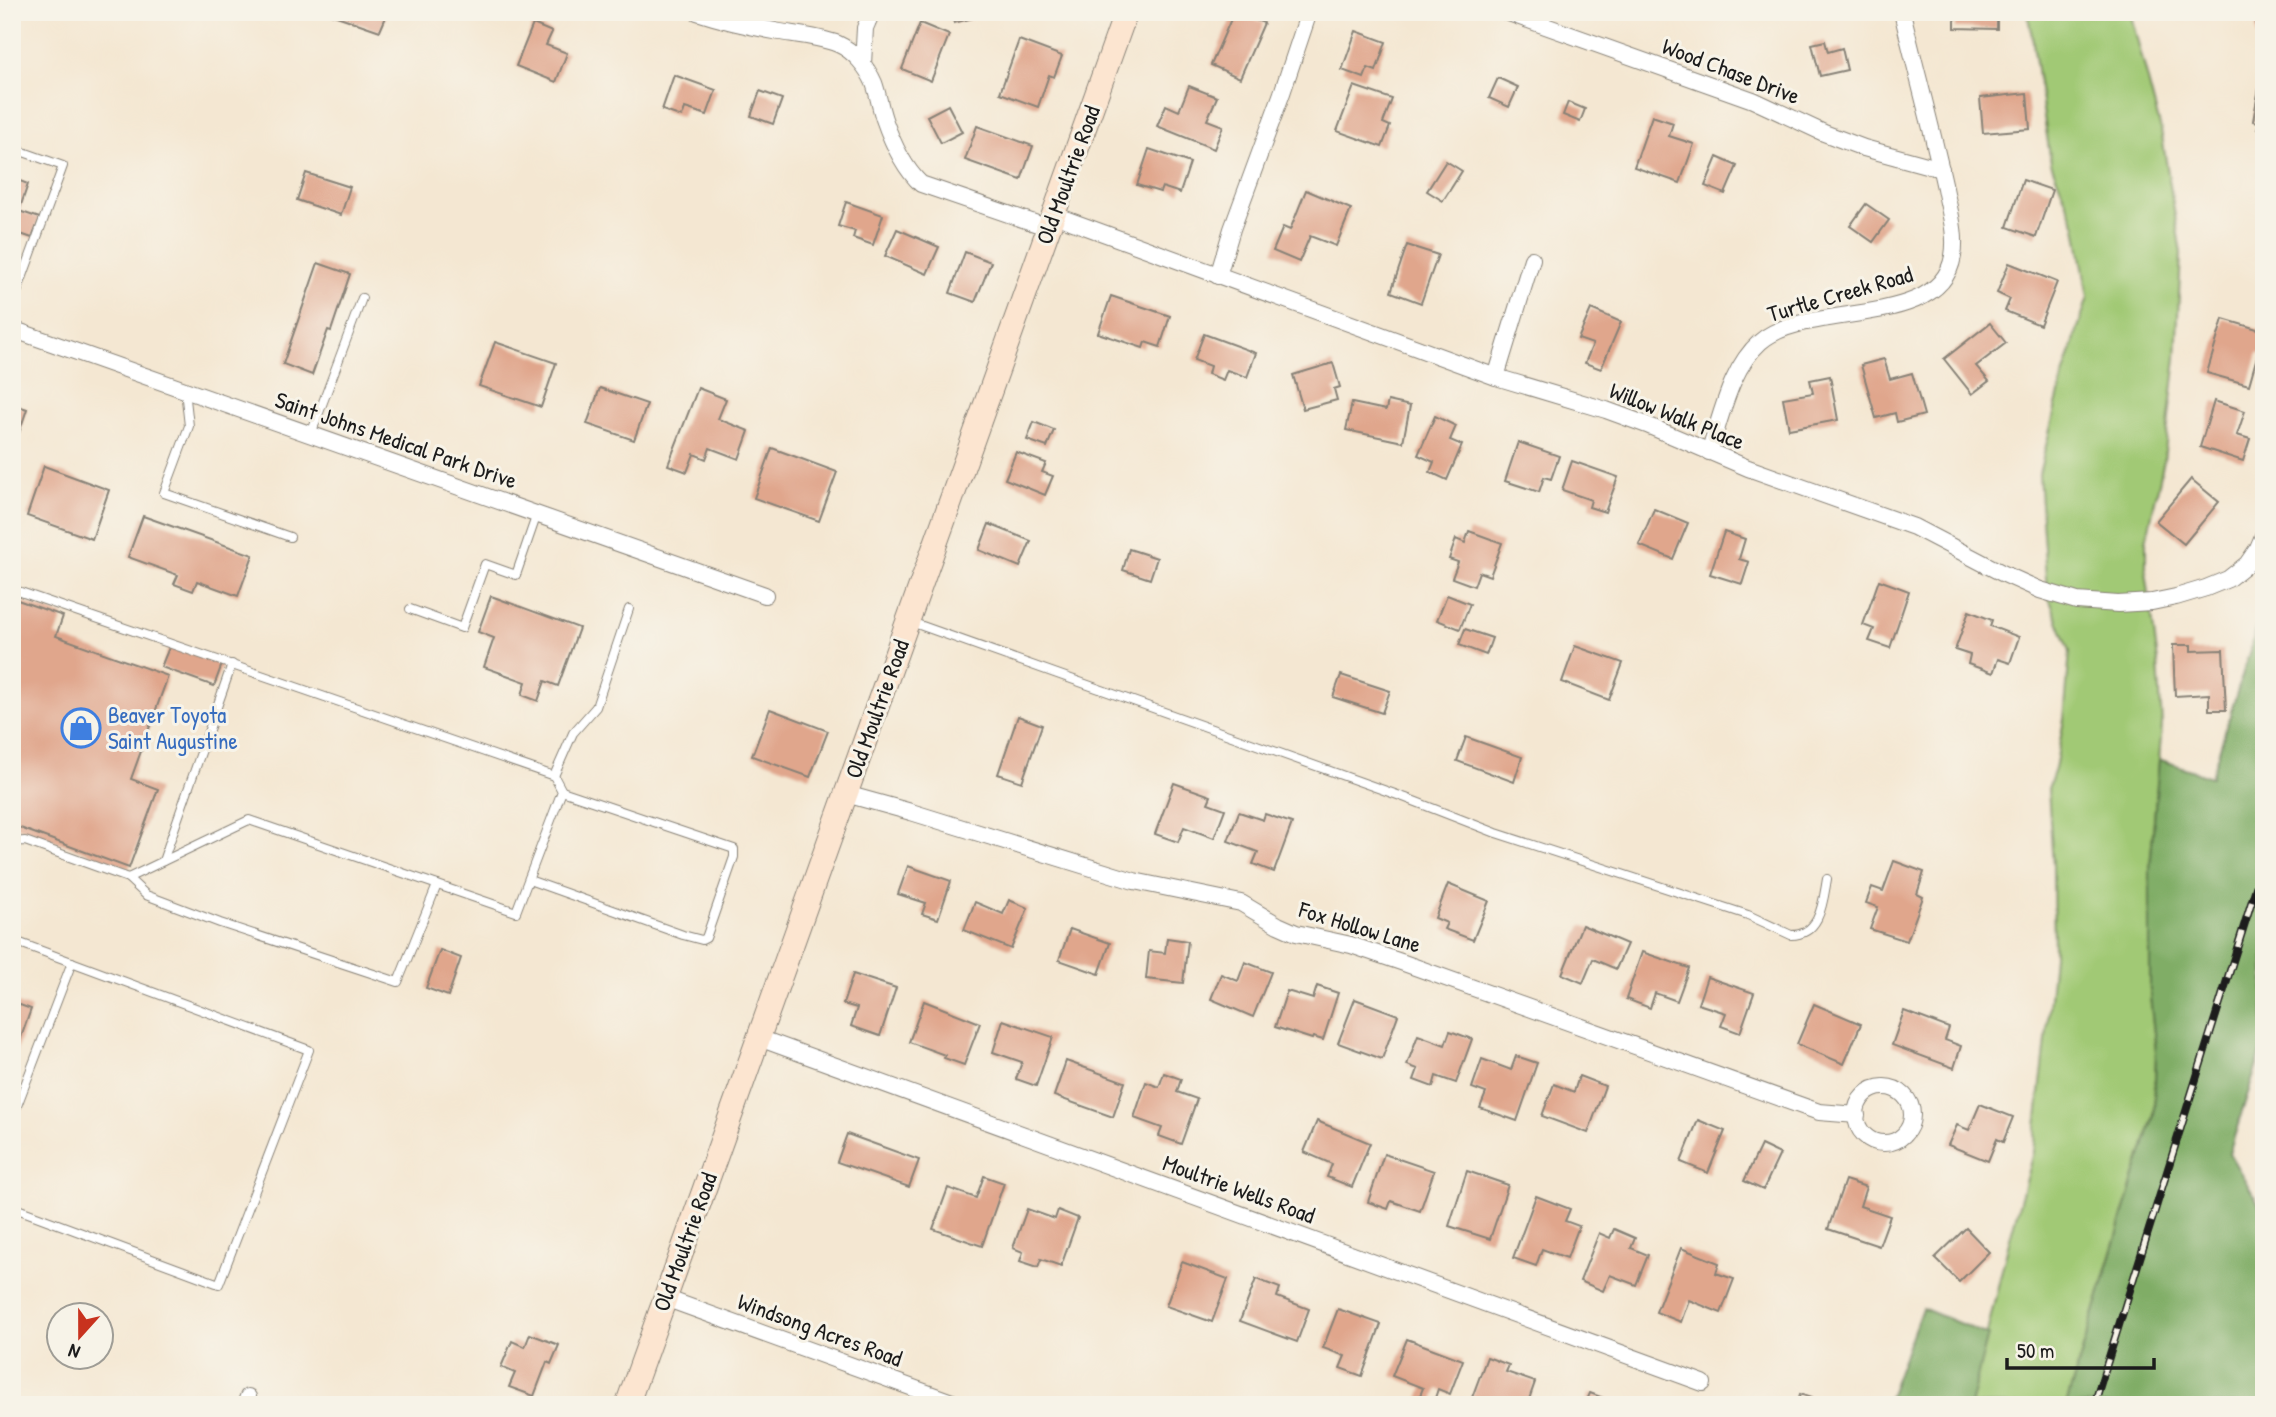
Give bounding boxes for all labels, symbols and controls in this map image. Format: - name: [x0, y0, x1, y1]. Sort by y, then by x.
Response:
- street label: Wood Chase Drive: [1658, 30, 1804, 111]
- street label: Old Moultrie Road: [1028, 101, 1107, 248]
- street label: Turtle Creek Road: [1764, 258, 1916, 329]
- street label: Willow Walk Place: [1605, 374, 1749, 457]
- street label: Saint Johns Medical Park Drive: [271, 384, 521, 495]
- street label: Old Moultrie Road: [837, 635, 916, 782]
- place label: Beaver Toyota Saint Augustine: [108, 699, 238, 756]
- shop icon: Beaver Toyota Saint Augustine: [60, 707, 102, 749]
- street label: Fox Hollow Lane: [1295, 893, 1425, 960]
- street label: Moultrie Wells Road: [1159, 1147, 1320, 1230]
- street label: Old Moultrie Road: [645, 1168, 724, 1315]
- street label: Windsong Acres Road: [734, 1285, 907, 1374]
- north arrow: [46, 1302, 116, 1372]
- scale bar: [2007, 1326, 2154, 1370]
- text: 50 m: [2017, 1336, 2054, 1365]
- text: N: [65, 1338, 83, 1366]

